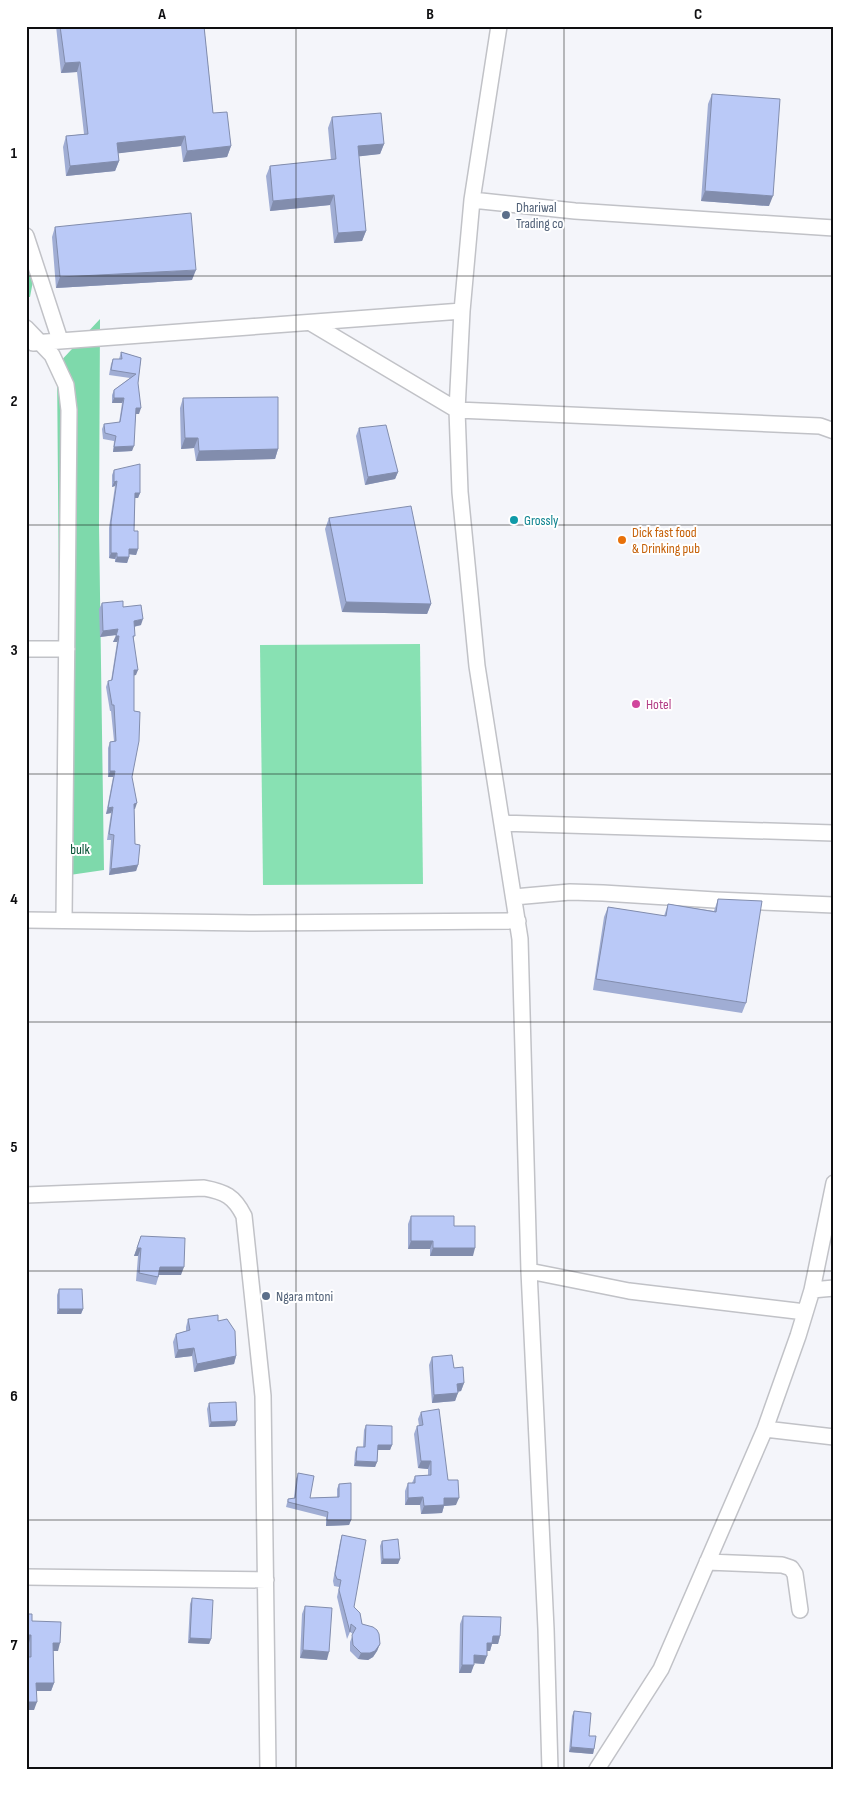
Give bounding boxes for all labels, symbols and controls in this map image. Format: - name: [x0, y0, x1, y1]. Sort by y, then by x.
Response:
- text: A: [157, 5, 166, 24]
- text: B: [426, 5, 434, 24]
- text: C: [694, 5, 702, 24]
- text: 1: [11, 144, 18, 163]
- place label: Dhariwal Trading co: [516, 199, 564, 232]
- marker: Dhariwal Trading co: [500, 209, 512, 221]
- text: 2: [10, 392, 18, 411]
- place label: Grossly: [524, 512, 559, 529]
- marker: Grossly: [508, 514, 520, 526]
- place label: Dick fast food & Drinking pub: [632, 524, 700, 557]
- marker: Dick fast food & Drinking pub: [616, 534, 628, 546]
- text: 3: [10, 641, 18, 660]
- place label: Hotel: [646, 696, 671, 713]
- marker: Hotel: [630, 698, 642, 710]
- park label: bulk: [70, 841, 90, 858]
- text: 4: [10, 890, 18, 909]
- text: 5: [10, 1138, 18, 1157]
- place label: Ngara mtoni: [276, 1288, 333, 1305]
- marker: Ngara mtoni: [260, 1290, 272, 1302]
- text: 6: [10, 1387, 18, 1406]
- text: 7: [11, 1636, 18, 1655]

